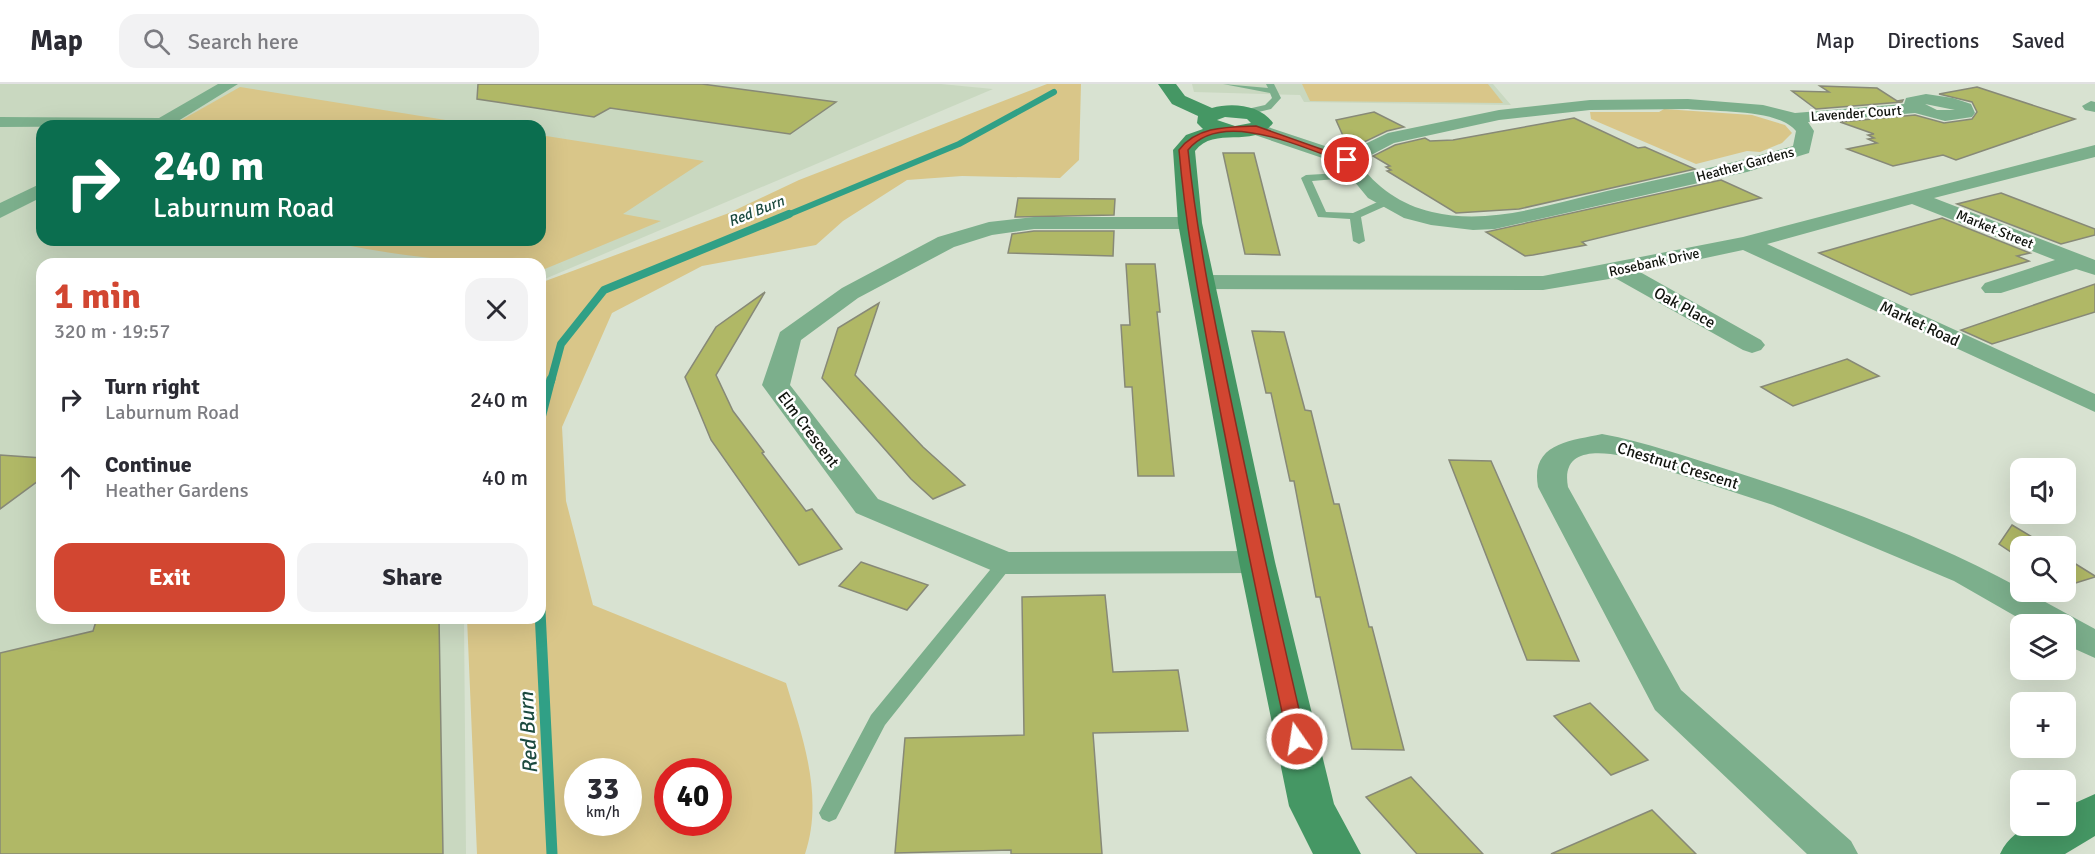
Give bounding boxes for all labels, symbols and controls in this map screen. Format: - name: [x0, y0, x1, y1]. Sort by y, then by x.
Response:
- search box: [119, 14, 539, 68]
- text: Map: [30, 24, 83, 58]
- icon: search: [140, 25, 173, 58]
- text: Search here: [188, 28, 299, 55]
- text: Map: [1816, 28, 1854, 54]
- text: Directions: [1887, 28, 1979, 54]
- text: Saved: [2012, 28, 2065, 54]
- street label: Lavender Court: [1810, 102, 1902, 125]
- pin: [1321, 134, 1372, 185]
- text: 240 m: [153, 141, 264, 192]
- icon: arrive: [1330, 143, 1363, 176]
- street label: Heather Gardens: [1694, 143, 1796, 186]
- icon: right: [54, 144, 132, 222]
- water label: Red Burn: [725, 191, 787, 230]
- text: Laburnum Road: [153, 192, 334, 225]
- street label: Market Street: [1954, 206, 2036, 253]
- street label: Rosebank Drive: [1607, 245, 1701, 280]
- text: 1 min: [54, 274, 141, 319]
- button: close: [465, 278, 528, 341]
- street label: Oak Place: [1650, 283, 1719, 333]
- street label: Market Road: [1876, 297, 1963, 351]
- text: 320 m · 19:57: [54, 319, 170, 344]
- text: Turn right: [105, 373, 200, 400]
- icon: right: [54, 383, 87, 416]
- text: 240 m: [470, 386, 528, 413]
- street label: Elm Crescent: [773, 388, 844, 472]
- text: Laburnum Road: [105, 400, 239, 425]
- street label: Chestnut Crescent: [1615, 438, 1741, 494]
- text: Continue: [105, 451, 192, 478]
- map controls: [2010, 458, 2076, 836]
- button: sound: [2010, 458, 2076, 524]
- icon: ahead: [54, 461, 87, 494]
- text: 40 m: [482, 464, 528, 491]
- text: Heather Gardens: [105, 478, 249, 503]
- button: search: [2010, 536, 2076, 602]
- button: Exit: [54, 543, 285, 612]
- button: Share: [297, 543, 528, 612]
- button: layers: [2010, 614, 2076, 680]
- water label: Red Burn: [513, 691, 543, 775]
- button: +: [2010, 692, 2076, 758]
- position arrow: [1265, 707, 1329, 771]
- speed limit sign: 40: [654, 758, 732, 836]
- button: −: [2010, 770, 2076, 836]
- text: 33: [587, 771, 619, 808]
- text: km/h: [586, 803, 620, 821]

